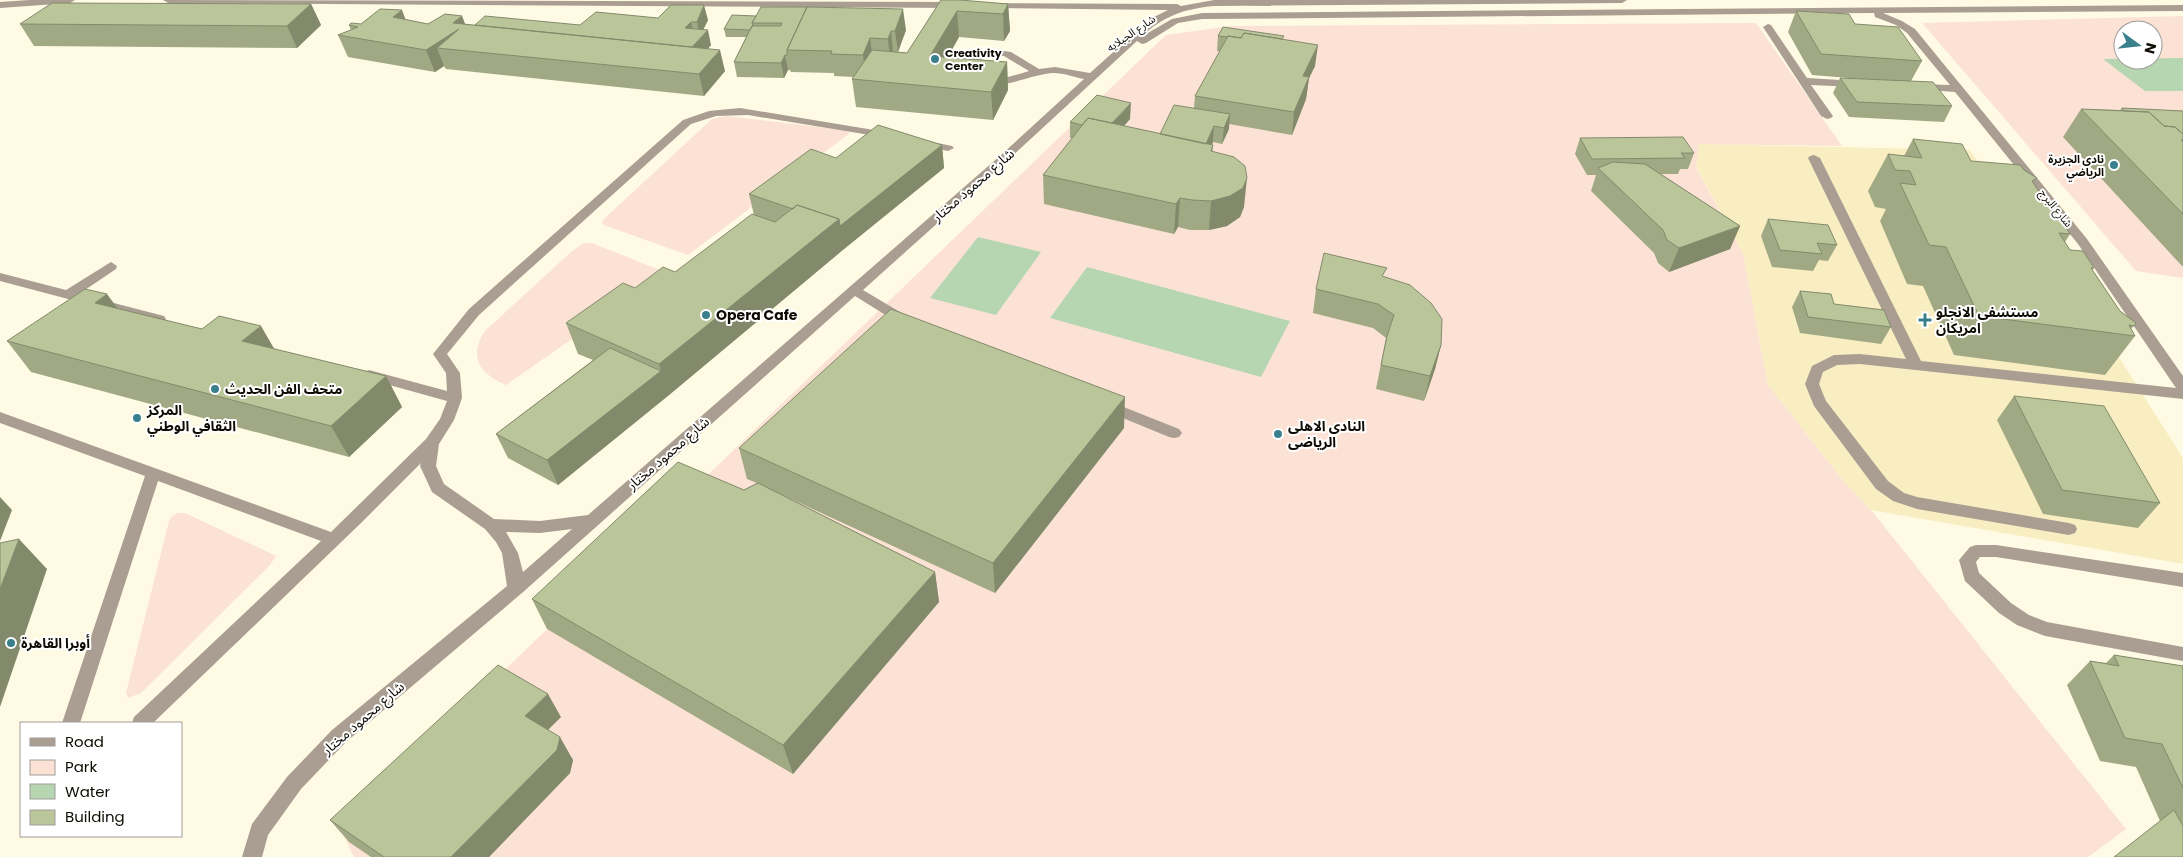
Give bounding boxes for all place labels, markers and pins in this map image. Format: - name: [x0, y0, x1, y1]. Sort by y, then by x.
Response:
- place label: Creativity Center: [945, 45, 1002, 74]
- marker: Creativity Center: [929, 53, 941, 65]
- place label: نادي الجزيرة الرياضي: [2048, 151, 2104, 182]
- marker: نادي الجزيرة الرياضي: [2108, 159, 2120, 171]
- place label: مستشفى الانجلو امريكان: [1936, 302, 2038, 338]
- place label: Opera Cafe: [716, 305, 798, 325]
- marker: Opera Cafe: [700, 309, 712, 321]
- marker: مستشفى الانجلو امريكان: [1918, 313, 1932, 327]
- place label: متحف الفن الحديث: [225, 379, 342, 399]
- marker: متحف الفن الحديث: [209, 383, 221, 395]
- place label: المركز الثقافي الوطني: [146, 400, 236, 437]
- marker: المركز الثقافي الوطني: [131, 412, 143, 424]
- place label: النادى الاهلى الرياضى: [1288, 416, 1365, 452]
- marker: النادى الاهلى الرياضى: [1272, 428, 1284, 440]
- place label: أوبرا القاهرة: [21, 633, 90, 653]
- marker: أوبرا القاهرة: [5, 637, 17, 649]

